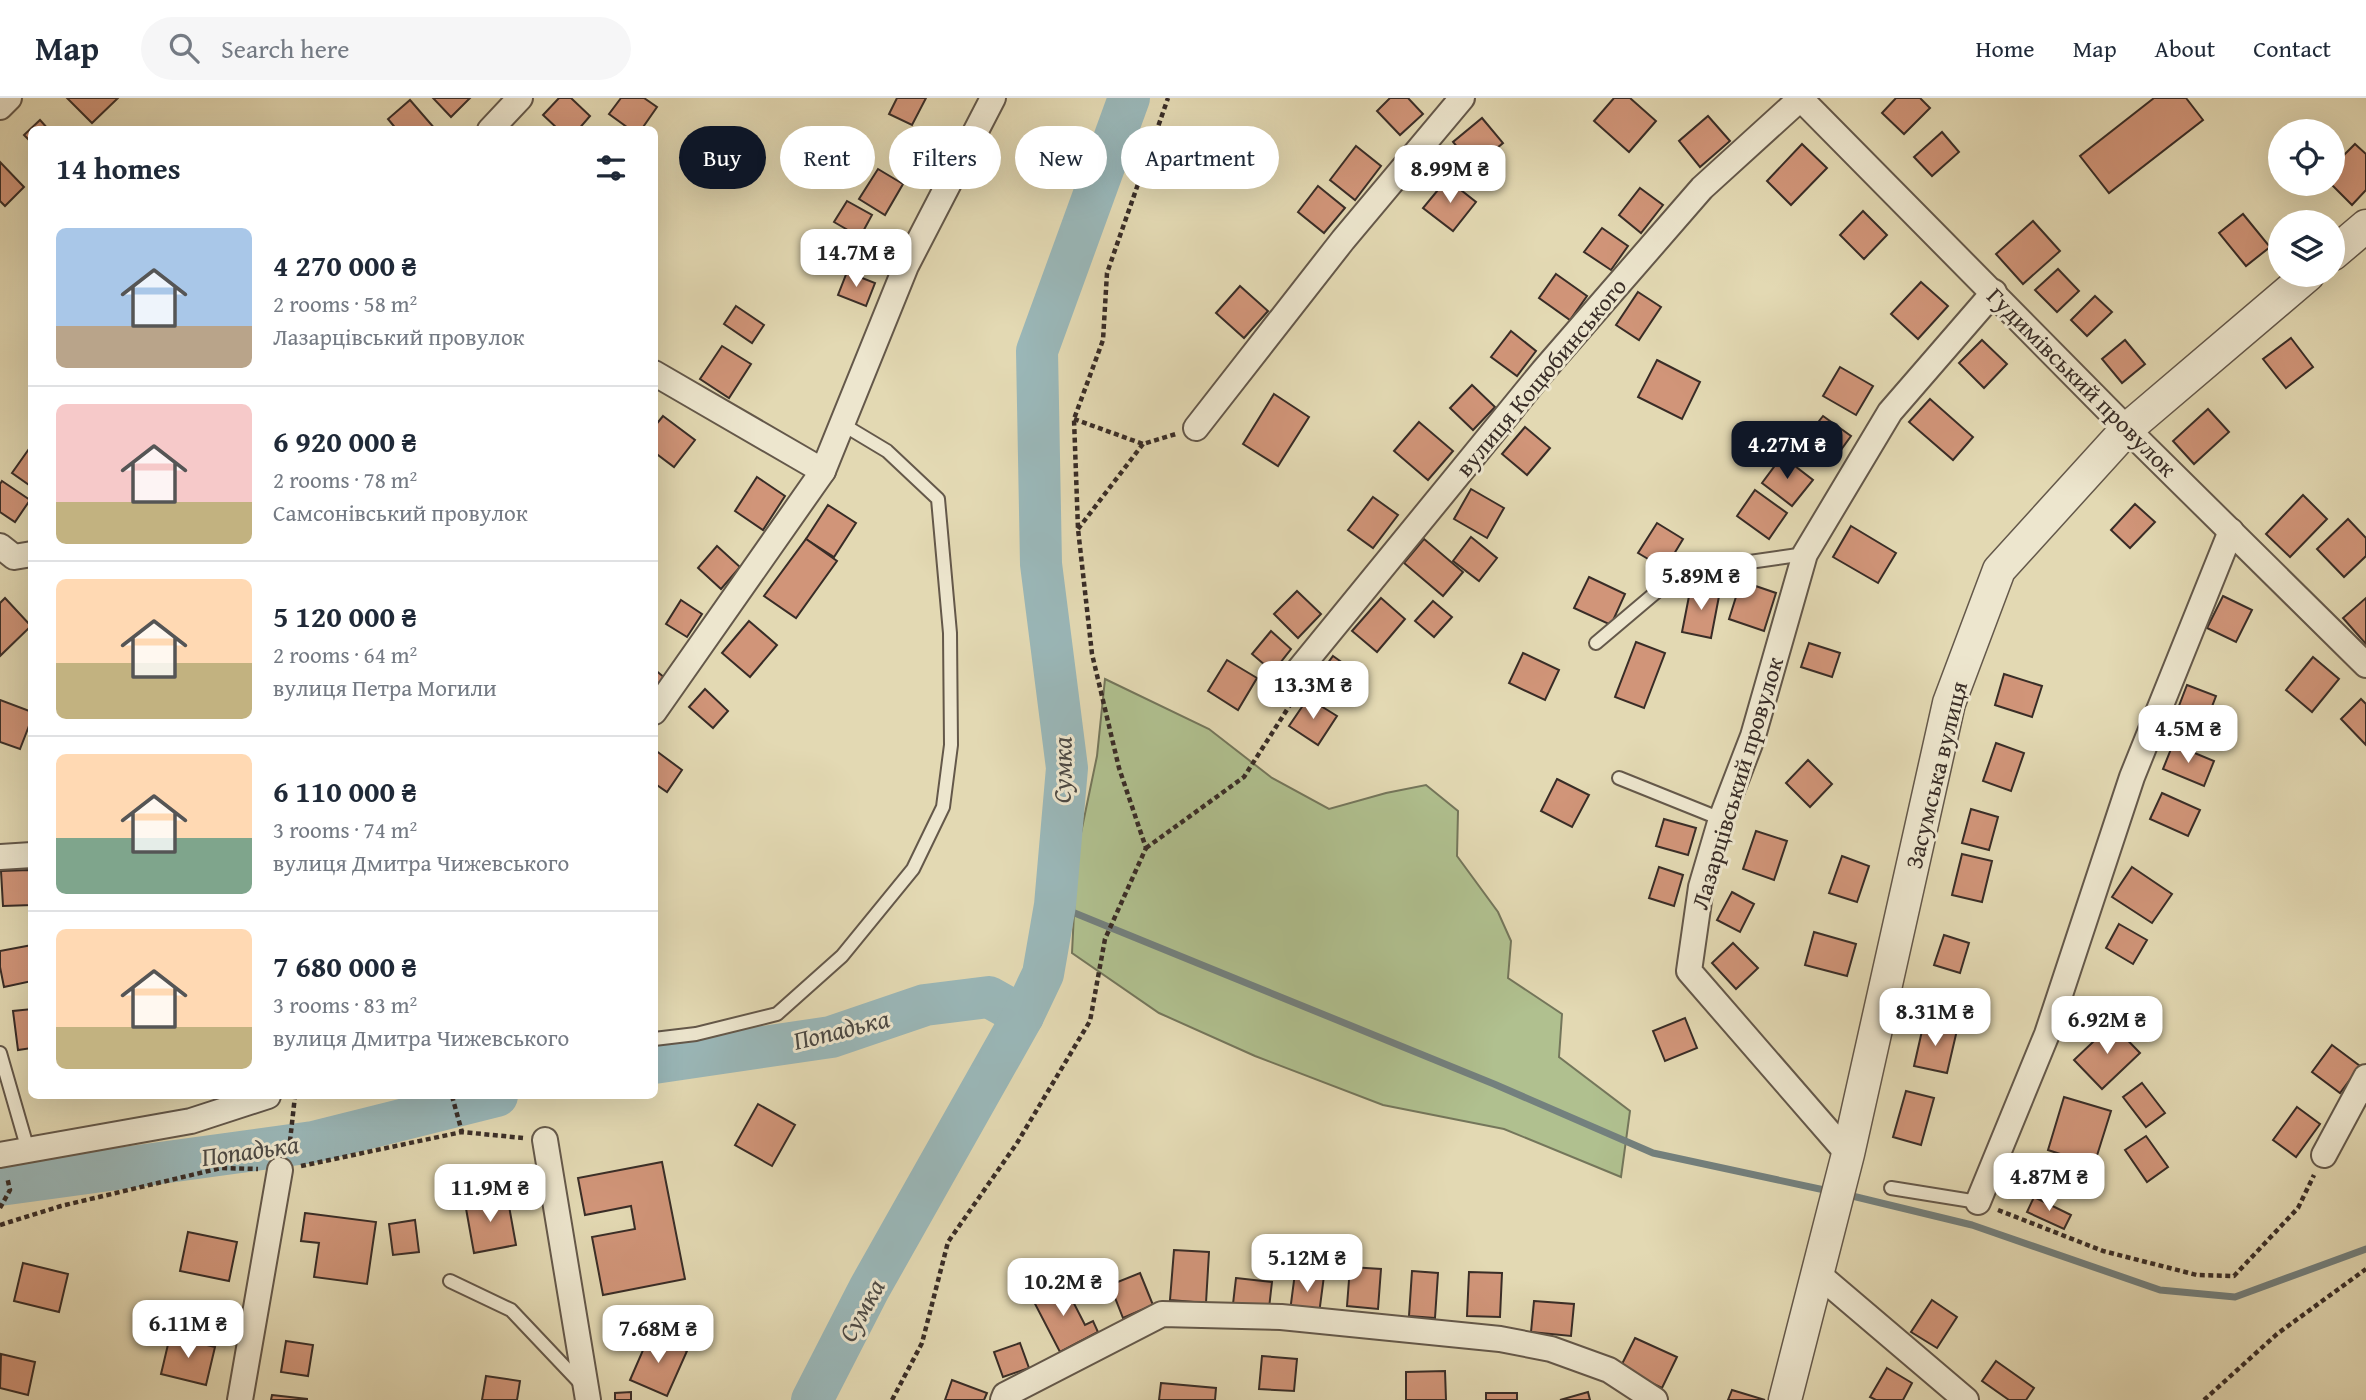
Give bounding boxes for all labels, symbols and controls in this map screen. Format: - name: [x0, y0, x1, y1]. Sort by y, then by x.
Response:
- search box: [141, 17, 631, 80]
- text: Map: [35, 24, 99, 72]
- icon: search: [165, 29, 203, 67]
- text: Search here: [221, 29, 349, 68]
- text: Home: [1976, 31, 2035, 66]
- text: Map: [2073, 31, 2117, 66]
- text: About: [2155, 31, 2215, 66]
- text: Contact: [2253, 31, 2331, 66]
- map controls: [2268, 119, 2345, 287]
- button: locate: [2268, 119, 2345, 196]
- chip: Buy: [679, 126, 766, 189]
- chip: Rent: [780, 126, 875, 189]
- chip: Filters: [889, 126, 1001, 189]
- chip: New: [1015, 126, 1107, 189]
- chip: Apartment: [1121, 126, 1279, 189]
- text: 14 homes: [56, 146, 181, 190]
- pin: 8.99M ₴: [1385, 146, 1515, 205]
- icon: filters: [592, 149, 630, 187]
- text: 8.99M ₴: [1410, 151, 1490, 184]
- button: layers: [2268, 210, 2345, 287]
- pin: 14.7M ₴: [791, 230, 921, 289]
- text: 14.7M ₴: [816, 235, 896, 268]
- text: 4 270 000 ₴: [273, 243, 417, 287]
- icon: home: [112, 256, 196, 340]
- street label: вулиця Коцюбинського: [1447, 270, 1635, 484]
- street label: Гудимівський провулок: [1979, 279, 2185, 485]
- text: 2 rooms · 58 m²: [273, 287, 417, 320]
- text: Лазарцівський провулок: [273, 320, 525, 353]
- text: 6 920 000 ₴: [273, 419, 417, 463]
- pin: 4.27M ₴: [1722, 422, 1852, 481]
- text: 4.27M ₴: [1747, 427, 1827, 460]
- icon: home: [112, 432, 196, 516]
- text: 2 rooms · 78 m²: [273, 463, 417, 496]
- text: Самсонівський провулок: [273, 496, 528, 529]
- pin: 5.89M ₴: [1636, 552, 1766, 612]
- text: 5.89M ₴: [1661, 558, 1741, 591]
- text: 5 120 000 ₴: [273, 594, 417, 638]
- icon: home: [112, 607, 196, 691]
- text: 2 rooms · 64 m²: [273, 638, 417, 671]
- street label: Лазарцівський провулок: [1682, 652, 1792, 914]
- pin: 13.3M ₴: [1248, 662, 1378, 721]
- text: 13.3M ₴: [1273, 667, 1353, 700]
- text: вулиця Петра Могили: [273, 671, 497, 704]
- street label: Засумська вулиця: [1896, 677, 1976, 873]
- pin: 4.5M ₴: [2131, 706, 2245, 765]
- text: 4.5M ₴: [2154, 711, 2222, 744]
- water label: Сумка: [1042, 737, 1081, 803]
- text: 6 110 000 ₴: [273, 769, 417, 813]
- icon: home: [112, 782, 196, 866]
- text: 3 rooms · 74 m²: [273, 813, 417, 846]
- text: вулиця Дмитра Чижевського: [273, 846, 569, 879]
- text: 7 680 000 ₴: [273, 944, 417, 988]
- icon: home: [112, 957, 196, 1041]
- text: 3 rooms · 83 m²: [273, 988, 417, 1021]
- pin: 8.31M ₴: [1870, 988, 2000, 1048]
- text: 8.31M ₴: [1895, 994, 1975, 1027]
- pin: 6.92M ₴: [2042, 996, 2172, 1056]
- water label: Попадька: [789, 998, 893, 1060]
- text: 6.92M ₴: [2067, 1002, 2147, 1035]
- text: вулиця Дмитра Чижевського: [273, 1021, 569, 1054]
- water label: Попадька: [199, 1124, 301, 1176]
- pin: 4.87M ₴: [1984, 1154, 2114, 1213]
- text: 4.87M ₴: [2009, 1159, 2089, 1192]
- pin: 11.9M ₴: [425, 1164, 555, 1224]
- text: 11.9M ₴: [450, 1170, 530, 1203]
- pin: 5.12M ₴: [1242, 1234, 1372, 1294]
- text: 5.12M ₴: [1267, 1240, 1347, 1273]
- pin: 10.2M ₴: [998, 1258, 1128, 1318]
- text: 10.2M ₴: [1023, 1264, 1103, 1297]
- water label: Сумка: [828, 1271, 894, 1349]
- pin: 6.11M ₴: [123, 1300, 253, 1360]
- text: 6.11M ₴: [148, 1306, 228, 1339]
- pin: 7.68M ₴: [593, 1306, 723, 1365]
- text: 7.68M ₴: [618, 1311, 698, 1344]

